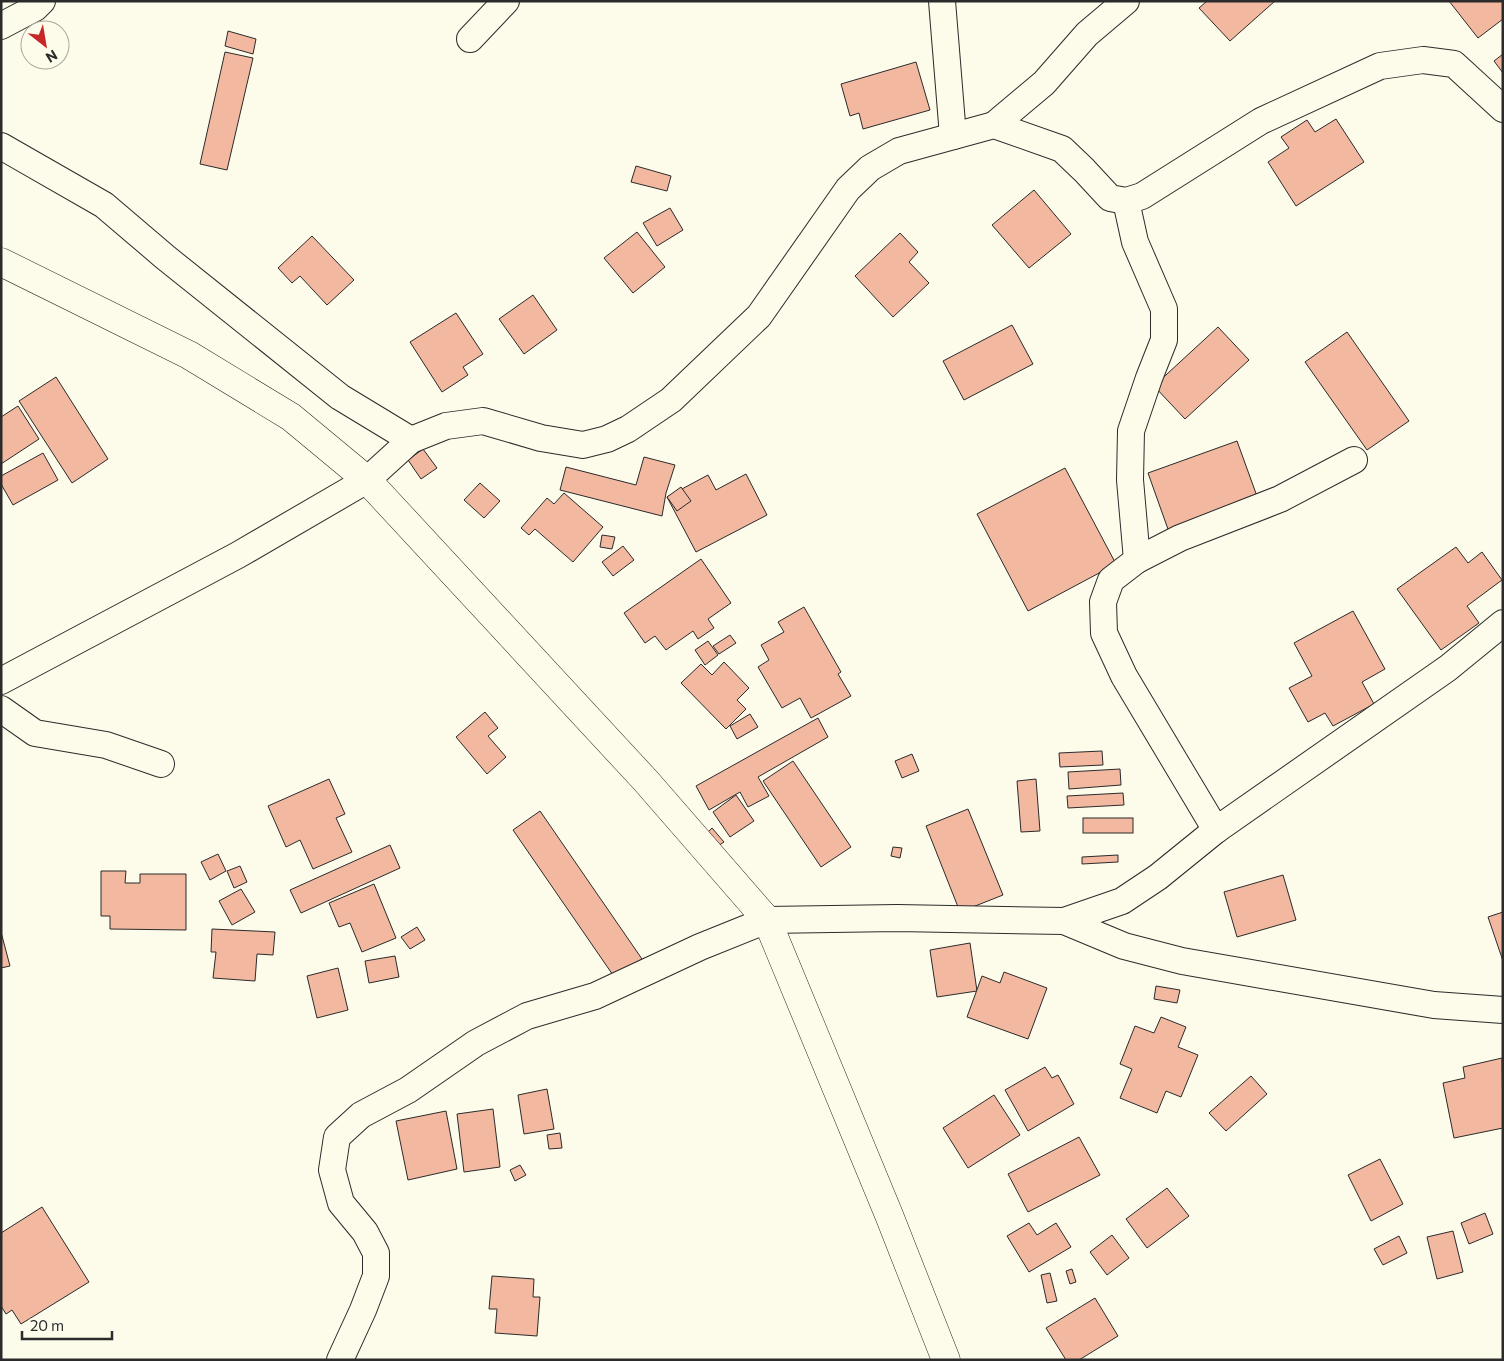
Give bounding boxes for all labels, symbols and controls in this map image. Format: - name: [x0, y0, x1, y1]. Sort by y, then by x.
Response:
- north arrow: [20, 20, 70, 70]
- text: N: [43, 47, 61, 67]
- scale bar: [22, 1308, 112, 1340]
- text: 20 m: [30, 1316, 64, 1334]

